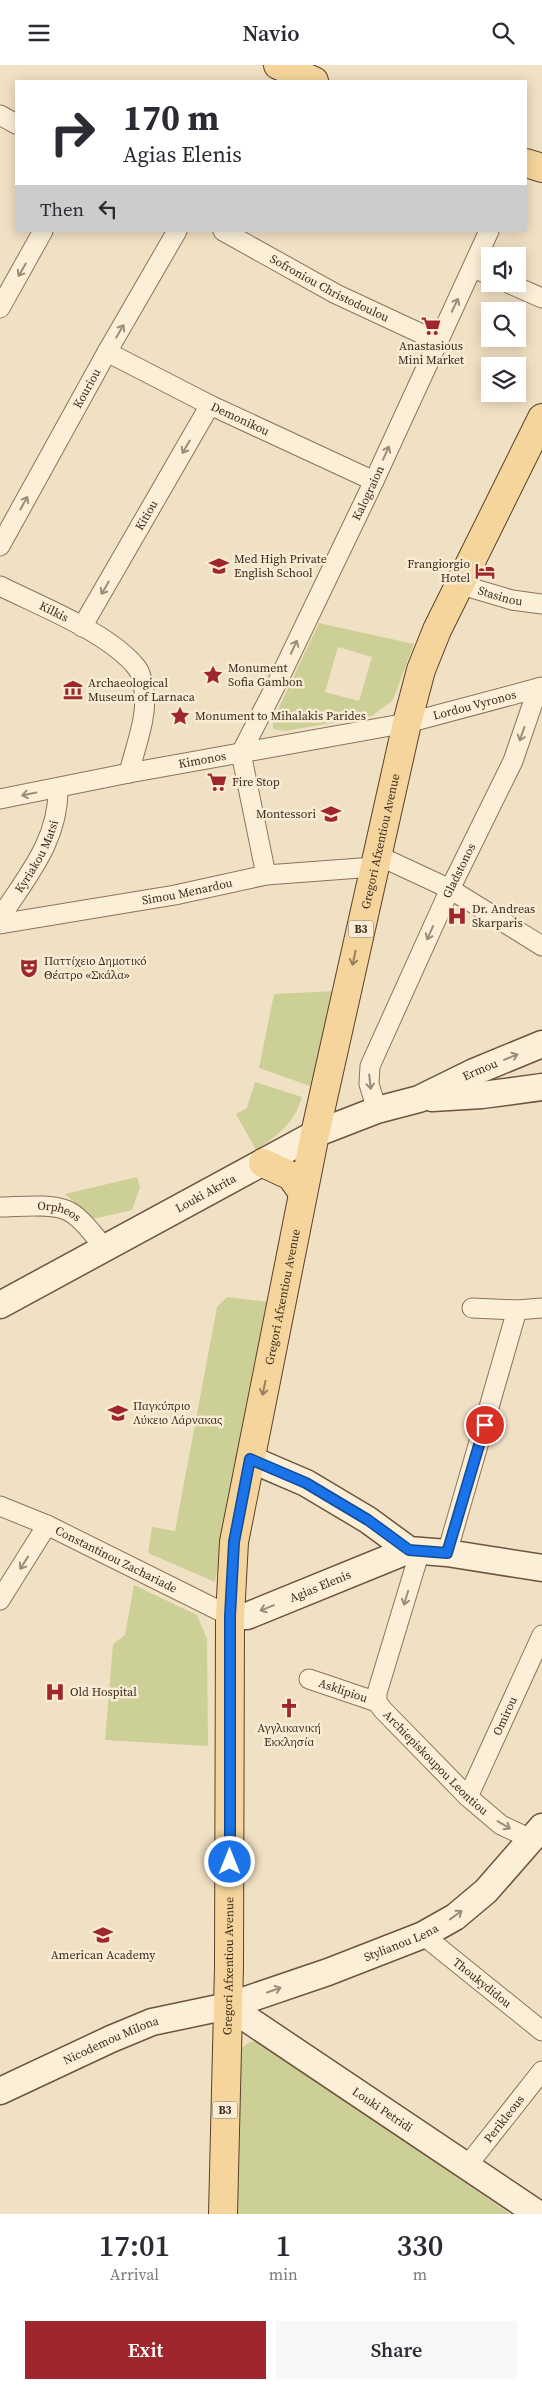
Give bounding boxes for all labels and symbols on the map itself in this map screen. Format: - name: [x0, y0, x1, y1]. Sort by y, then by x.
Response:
- street label: Sofroniou Christodoulou: [267, 251, 392, 326]
- one-way arrow: [16, 262, 26, 276]
- one-way arrow: [450, 298, 460, 313]
- supermarket icon: Anastasious Mini Market: [420, 315, 442, 337]
- one-way arrow: [115, 324, 125, 338]
- place label: Anastasious Mini Market: [398, 338, 464, 368]
- street label: Kouriou: [69, 366, 104, 411]
- street label: Demonikou: [208, 399, 272, 439]
- one-way arrow: [180, 439, 190, 454]
- one-way arrow: [382, 446, 392, 461]
- street label: Kalograion: [348, 463, 388, 523]
- one-way arrow: [19, 497, 29, 511]
- street label: Kitiou: [131, 497, 161, 533]
- place label: Med High Private English School: [234, 551, 327, 581]
- school or university icon: Med High Private English School: [208, 555, 230, 577]
- place label: Frangiorgio Hotel: [407, 556, 470, 586]
- hotel icon: Frangiorgio Hotel: [474, 560, 496, 582]
- one-way arrow: [99, 580, 109, 595]
- street label: Stasinou: [476, 582, 523, 609]
- street label: Kilkis: [37, 598, 71, 626]
- one-way arrow: [290, 640, 300, 655]
- place label: Monument Sofia Gambon: [228, 660, 303, 690]
- place icon: Monument Sofia Gambon: [202, 664, 224, 686]
- place label: Archaeological Museum of Larnaca: [88, 675, 196, 705]
- museum icon: Archaeological Museum of Larnaca: [62, 679, 84, 701]
- street label: Lordou Vyronos: [431, 686, 518, 724]
- place icon: Monument to Mihalakis Parides: [169, 705, 191, 727]
- place label: Monument to Mihalakis Parides: [195, 708, 366, 724]
- one-way arrow: [517, 726, 526, 742]
- street label: Kimonos: [177, 748, 227, 772]
- supermarket icon: Fire Stop: [206, 771, 228, 793]
- street label: Gregori Afxentiou Avenue: [358, 772, 403, 911]
- place label: Fire Stop: [232, 774, 280, 790]
- one-way arrow: [21, 790, 37, 799]
- school or university icon: Montessori: [320, 803, 342, 825]
- place label: Montessori: [256, 806, 316, 822]
- street label: Kyriakou Matsi: [11, 818, 62, 896]
- street label: Gladstonos: [439, 840, 479, 901]
- street label: Simou Menardou: [141, 875, 234, 908]
- place label: Dr. Andreas Skarparis: [472, 901, 535, 931]
- hospital icon: Dr. Andreas Skarparis: [446, 905, 468, 927]
- road number: B3: [348, 921, 374, 937]
- one-way arrow: [424, 925, 434, 940]
- one-way arrow: [349, 950, 358, 966]
- place label: Παττίχειο Δημοτικό Θέατρο «Σκάλα»: [44, 953, 146, 983]
- theatre icon: Παττίχειο Δημοτικό Θέατρο «Σκάλα»: [18, 957, 40, 979]
- one-way arrow: [503, 1051, 518, 1061]
- street label: Ermou: [460, 1055, 500, 1084]
- one-way arrow: [365, 1074, 375, 1090]
- street label: Louki Akrita: [172, 1170, 240, 1216]
- street label: Orpheos: [37, 1198, 85, 1225]
- street label: Gregori Afxentiou Avenue: [261, 1228, 304, 1366]
- one-way arrow: [259, 1380, 269, 1396]
- place label: Παγκύπριο Λύκειο Λάρνακας: [133, 1398, 223, 1428]
- school or university icon: Παγκύπριο Λύκειο Λάρνακας: [107, 1402, 129, 1424]
- pin: [464, 1404, 506, 1446]
- street label: Constantinou Zachariade: [53, 1522, 180, 1596]
- one-way arrow: [18, 1555, 28, 1569]
- street label: Agias Elenis: [287, 1567, 353, 1606]
- one-way arrow: [401, 1590, 411, 1606]
- one-way arrow: [260, 1603, 275, 1613]
- street label: Asklipiou: [317, 1675, 370, 1706]
- hospital icon: Old Hospital: [44, 1681, 66, 1703]
- place label: Old Hospital: [70, 1684, 137, 1700]
- street label: Omirou: [489, 1694, 521, 1738]
- church icon: Αγγλικανική Εκκλησία: [278, 1697, 300, 1719]
- street label: Archiepiskoupou Leontiou: [380, 1707, 492, 1819]
- place label: Αγγλικανική Εκκλησία: [257, 1720, 321, 1750]
- one-way arrow: [496, 1821, 510, 1831]
- position arrow: [203, 1835, 255, 1887]
- street label: Gregori Afxentiou Avenue: [219, 1897, 237, 2035]
- one-way arrow: [449, 1910, 462, 1921]
- street label: Stylianou Lena: [362, 1920, 442, 1965]
- school or university icon: American Academy: [92, 1924, 114, 1946]
- place label: American Academy: [51, 1947, 156, 1963]
- street label: Thoukydidou: [449, 1954, 515, 2011]
- one-way arrow: [265, 1985, 281, 1994]
- street label: Nicodemou Milona: [61, 2013, 161, 2068]
- street label: Louki Petridi: [349, 2084, 416, 2136]
- street label: Perikleous: [480, 2092, 528, 2146]
- road number: B3: [212, 2101, 238, 2119]

